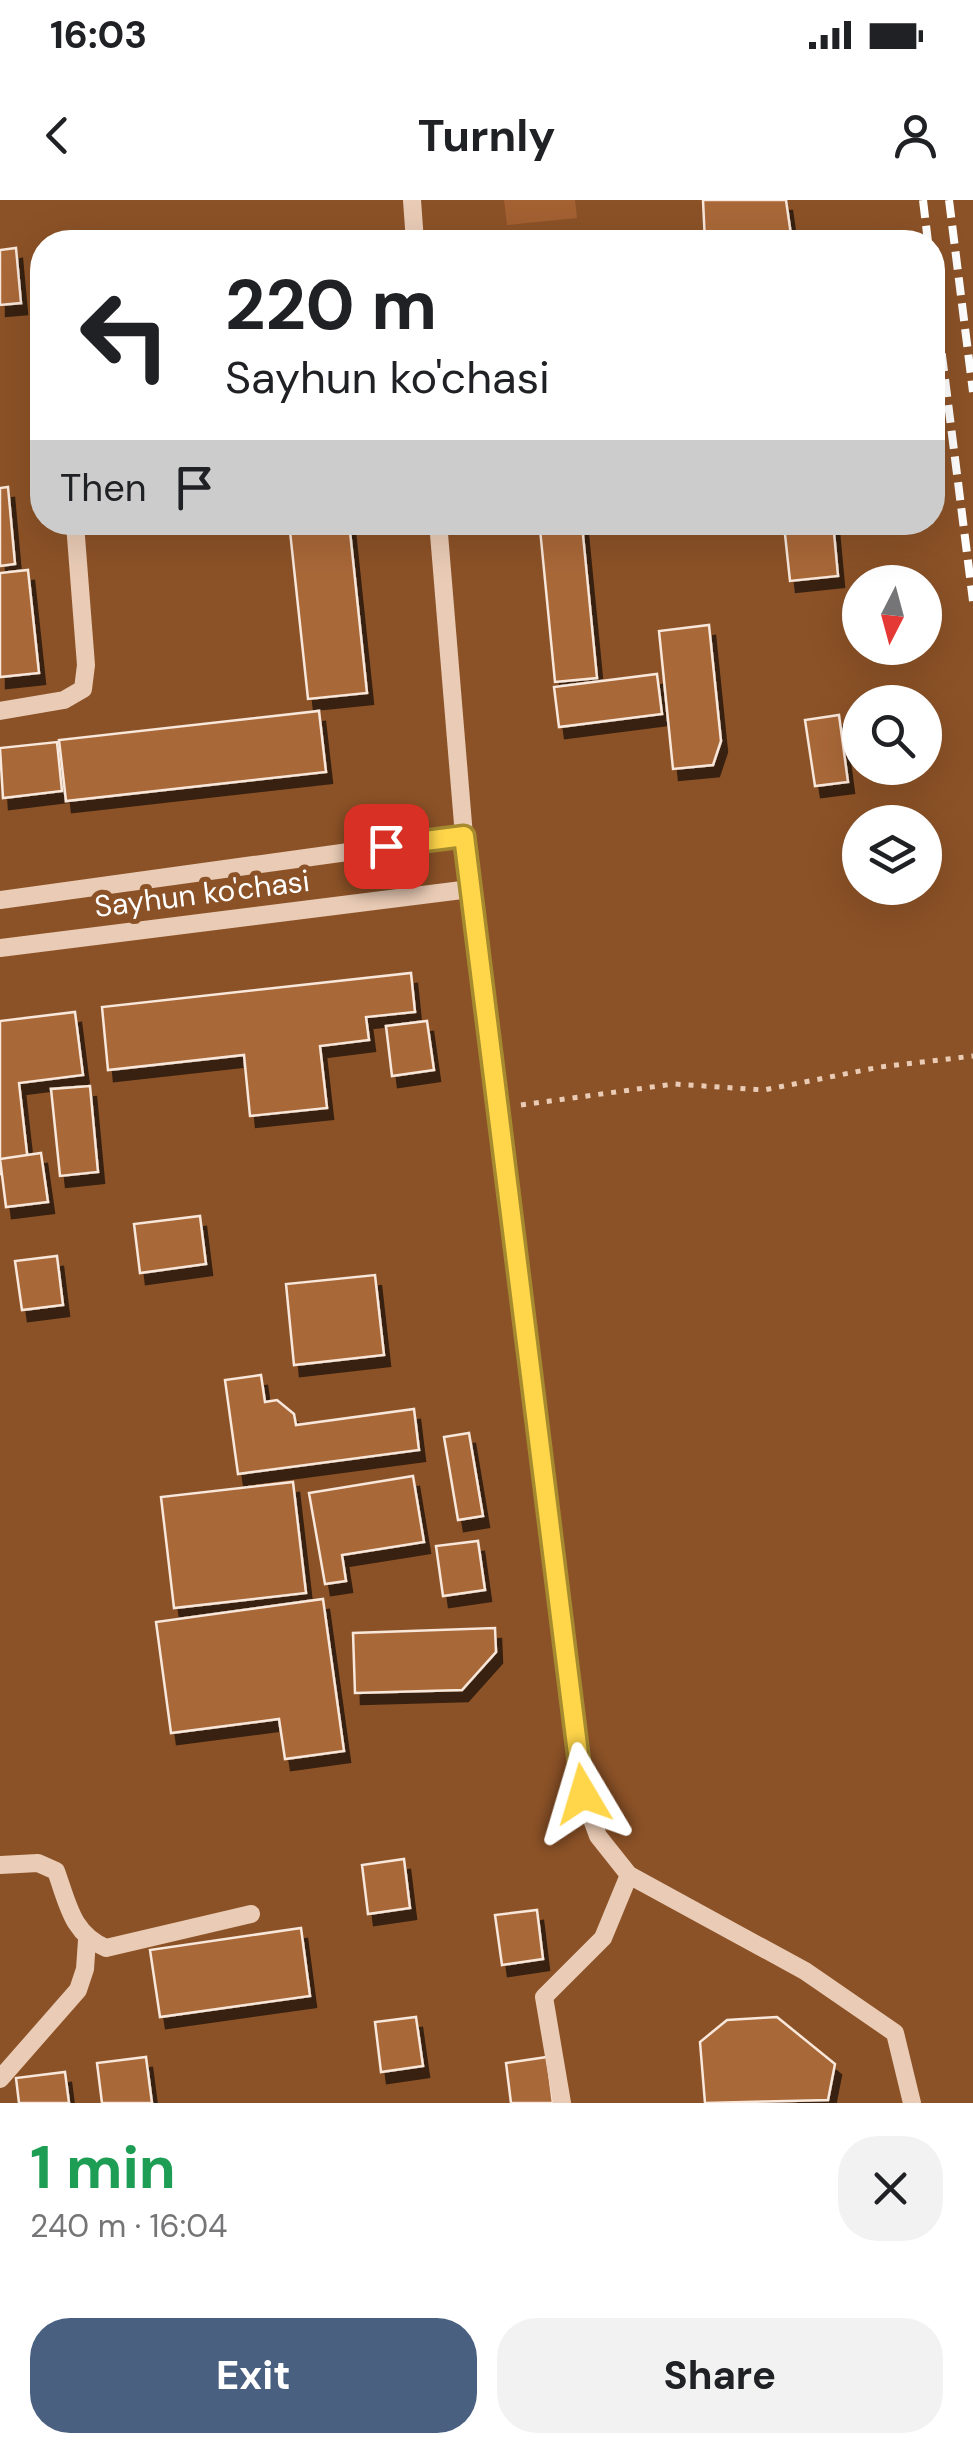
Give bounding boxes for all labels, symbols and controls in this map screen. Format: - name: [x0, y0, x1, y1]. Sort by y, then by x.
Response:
- text: 16:03: [50, 10, 147, 60]
- text: Turnly: [418, 106, 555, 165]
- icon: back: [30, 108, 85, 163]
- icon: person: [888, 108, 943, 163]
- text: 220 m: [225, 260, 437, 351]
- icon: left: [60, 270, 190, 400]
- text: Sayhun ko'chasi: [225, 348, 550, 407]
- icon: arrive: [167, 460, 222, 515]
- text: Then: [60, 463, 147, 513]
- north arrow: [842, 565, 942, 665]
- map controls: [842, 565, 942, 905]
- button: search: [842, 685, 942, 785]
- pin: [344, 804, 429, 889]
- button: layers: [842, 805, 942, 905]
- icon: arrive: [359, 819, 414, 874]
- street label: Sayhun ko'chasi: [92, 861, 312, 926]
- position arrow: [531, 1742, 635, 1846]
- text: 1 min: [30, 2128, 176, 2207]
- button: close: [838, 2136, 943, 2241]
- text: 240 m · 16:04: [30, 2205, 227, 2247]
- button: Exit: [30, 2318, 477, 2433]
- button: Share: [497, 2318, 943, 2433]

